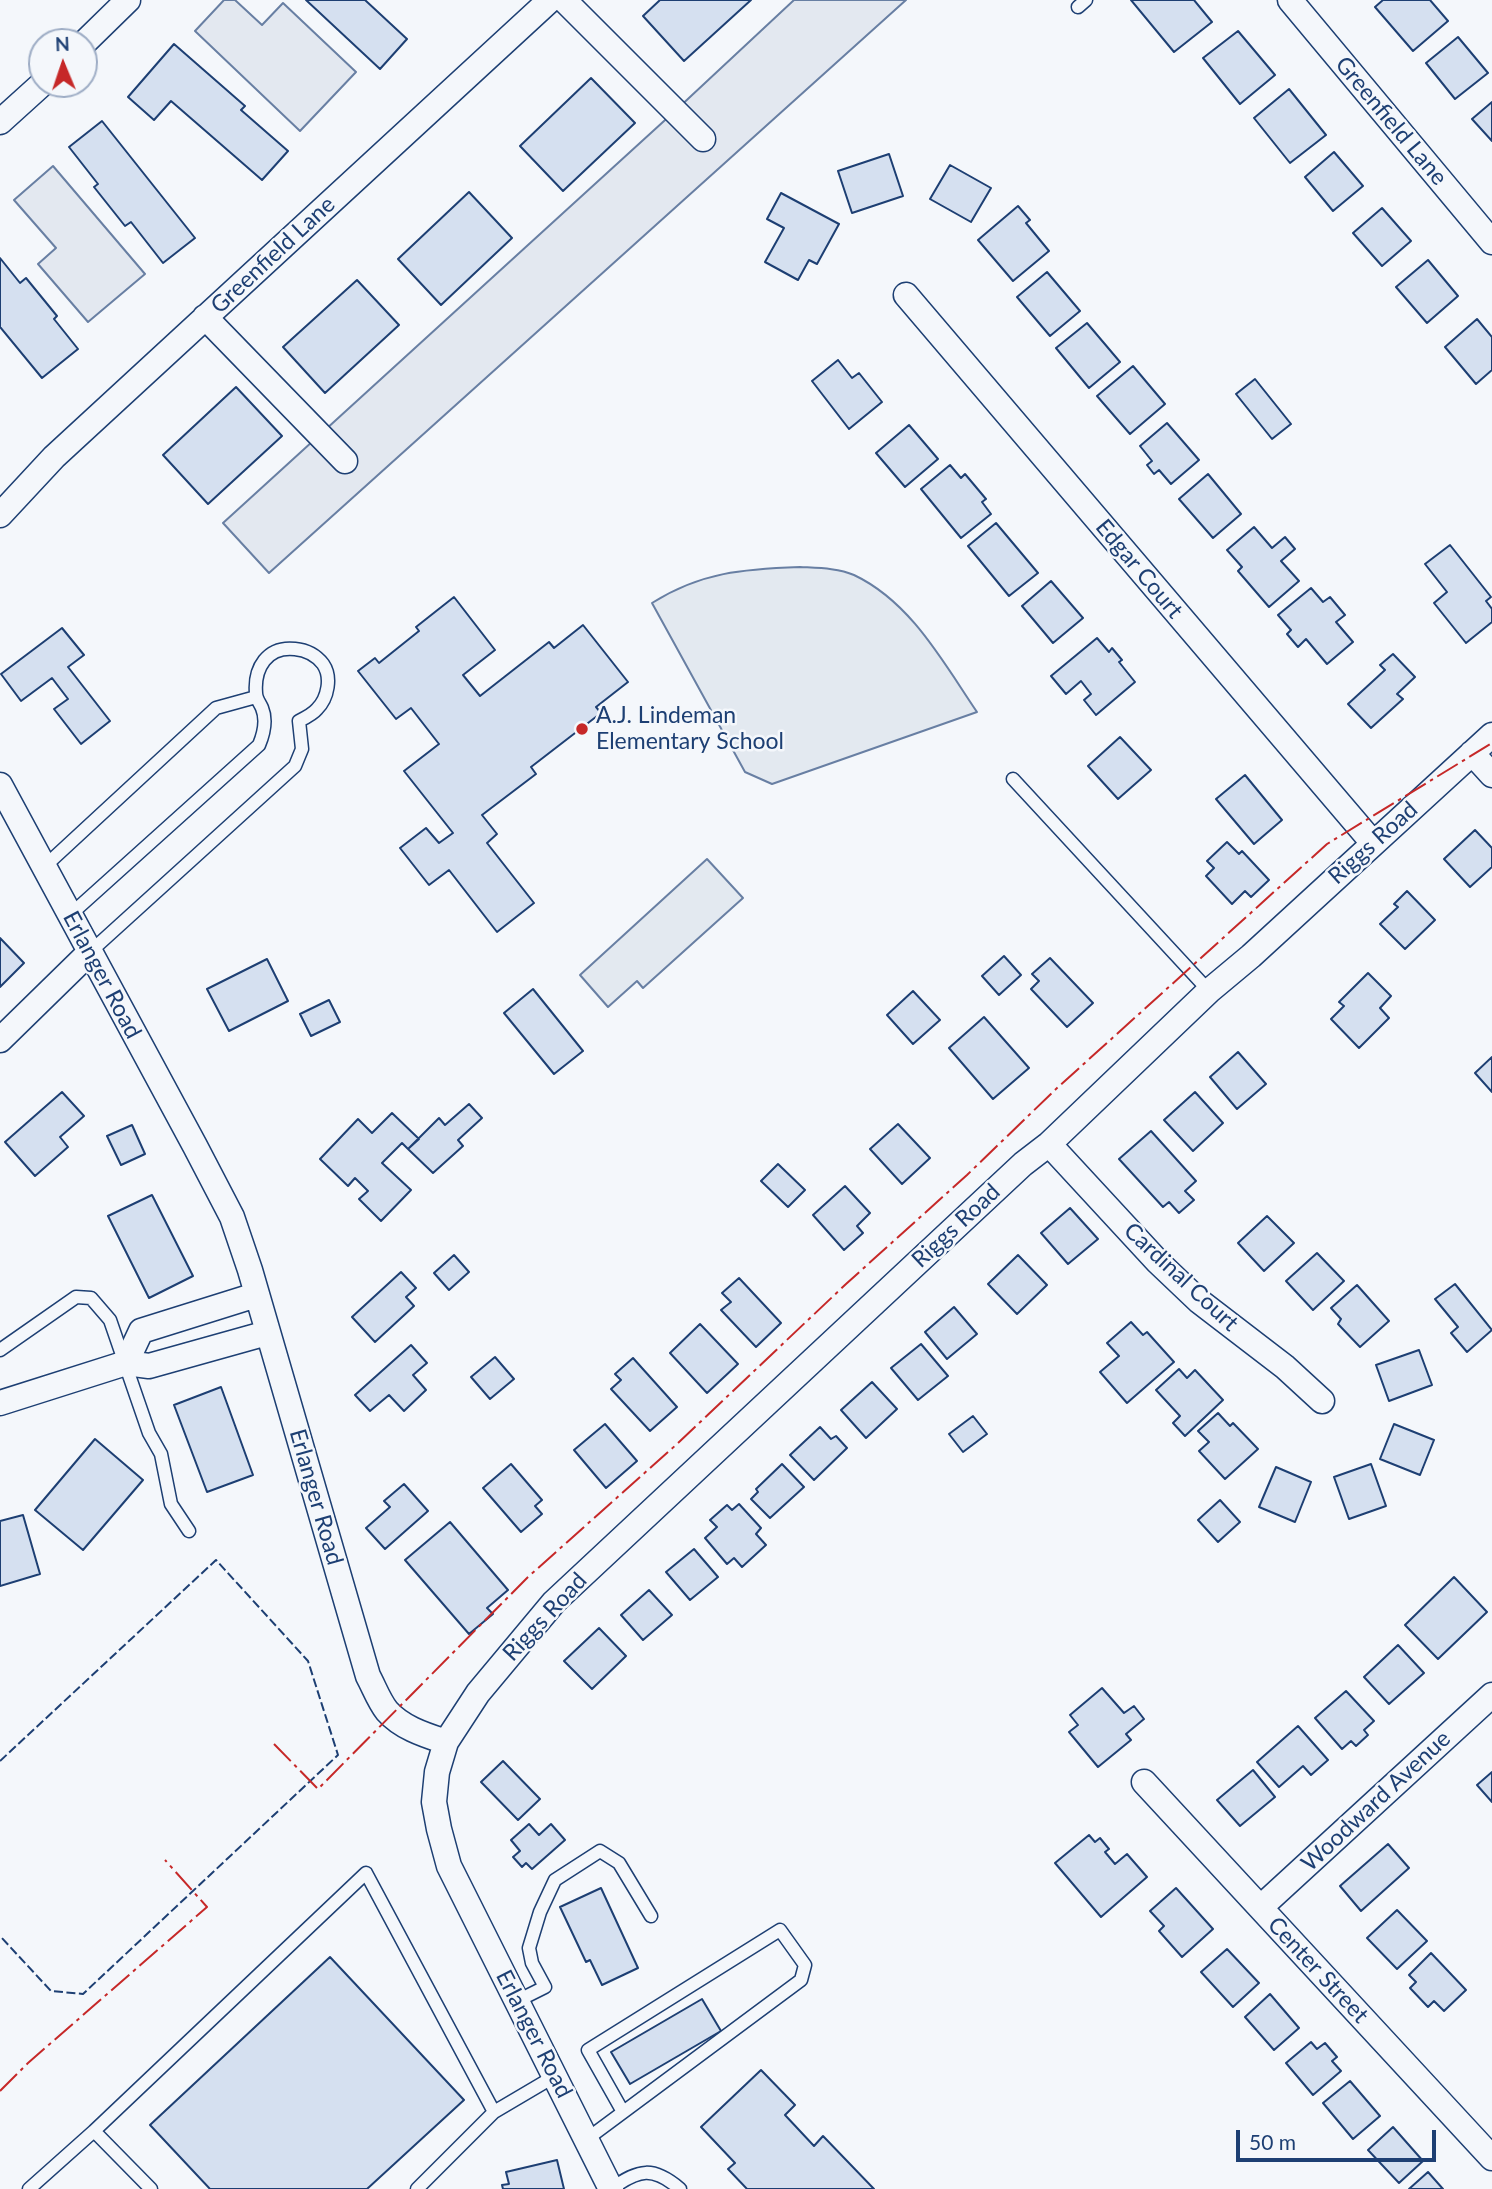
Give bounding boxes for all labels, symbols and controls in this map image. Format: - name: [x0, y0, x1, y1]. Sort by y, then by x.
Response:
- north arrow: [28, 28, 98, 98]
- text: N: [55, 32, 70, 55]
- street label: Greenfield Lane: [1329, 51, 1453, 191]
- street label: Greenfield Lane: [205, 191, 341, 319]
- street label: Edgar Court: [1090, 514, 1188, 624]
- place label: A.J. Lindeman Elementary School: [596, 702, 784, 756]
- marker: A.J. Lindeman Elementary School: [574, 721, 590, 737]
- street label: Riggs Road: [1323, 796, 1423, 890]
- street label: Erlanger Road: [57, 907, 147, 1043]
- street label: Riggs Road: [906, 1178, 1006, 1274]
- street label: Cardinal Court: [1118, 1217, 1244, 1337]
- street label: Erlanger Road: [283, 1426, 349, 1568]
- street label: Riggs Road: [497, 1567, 593, 1667]
- street label: Woodward Avenue: [1296, 1725, 1456, 1877]
- street label: Center Street: [1262, 1911, 1374, 2029]
- street label: Erlanger Road: [490, 1965, 578, 2103]
- scale bar: [1240, 2116, 1440, 2160]
- text: 50 m: [1249, 2129, 1296, 2154]

